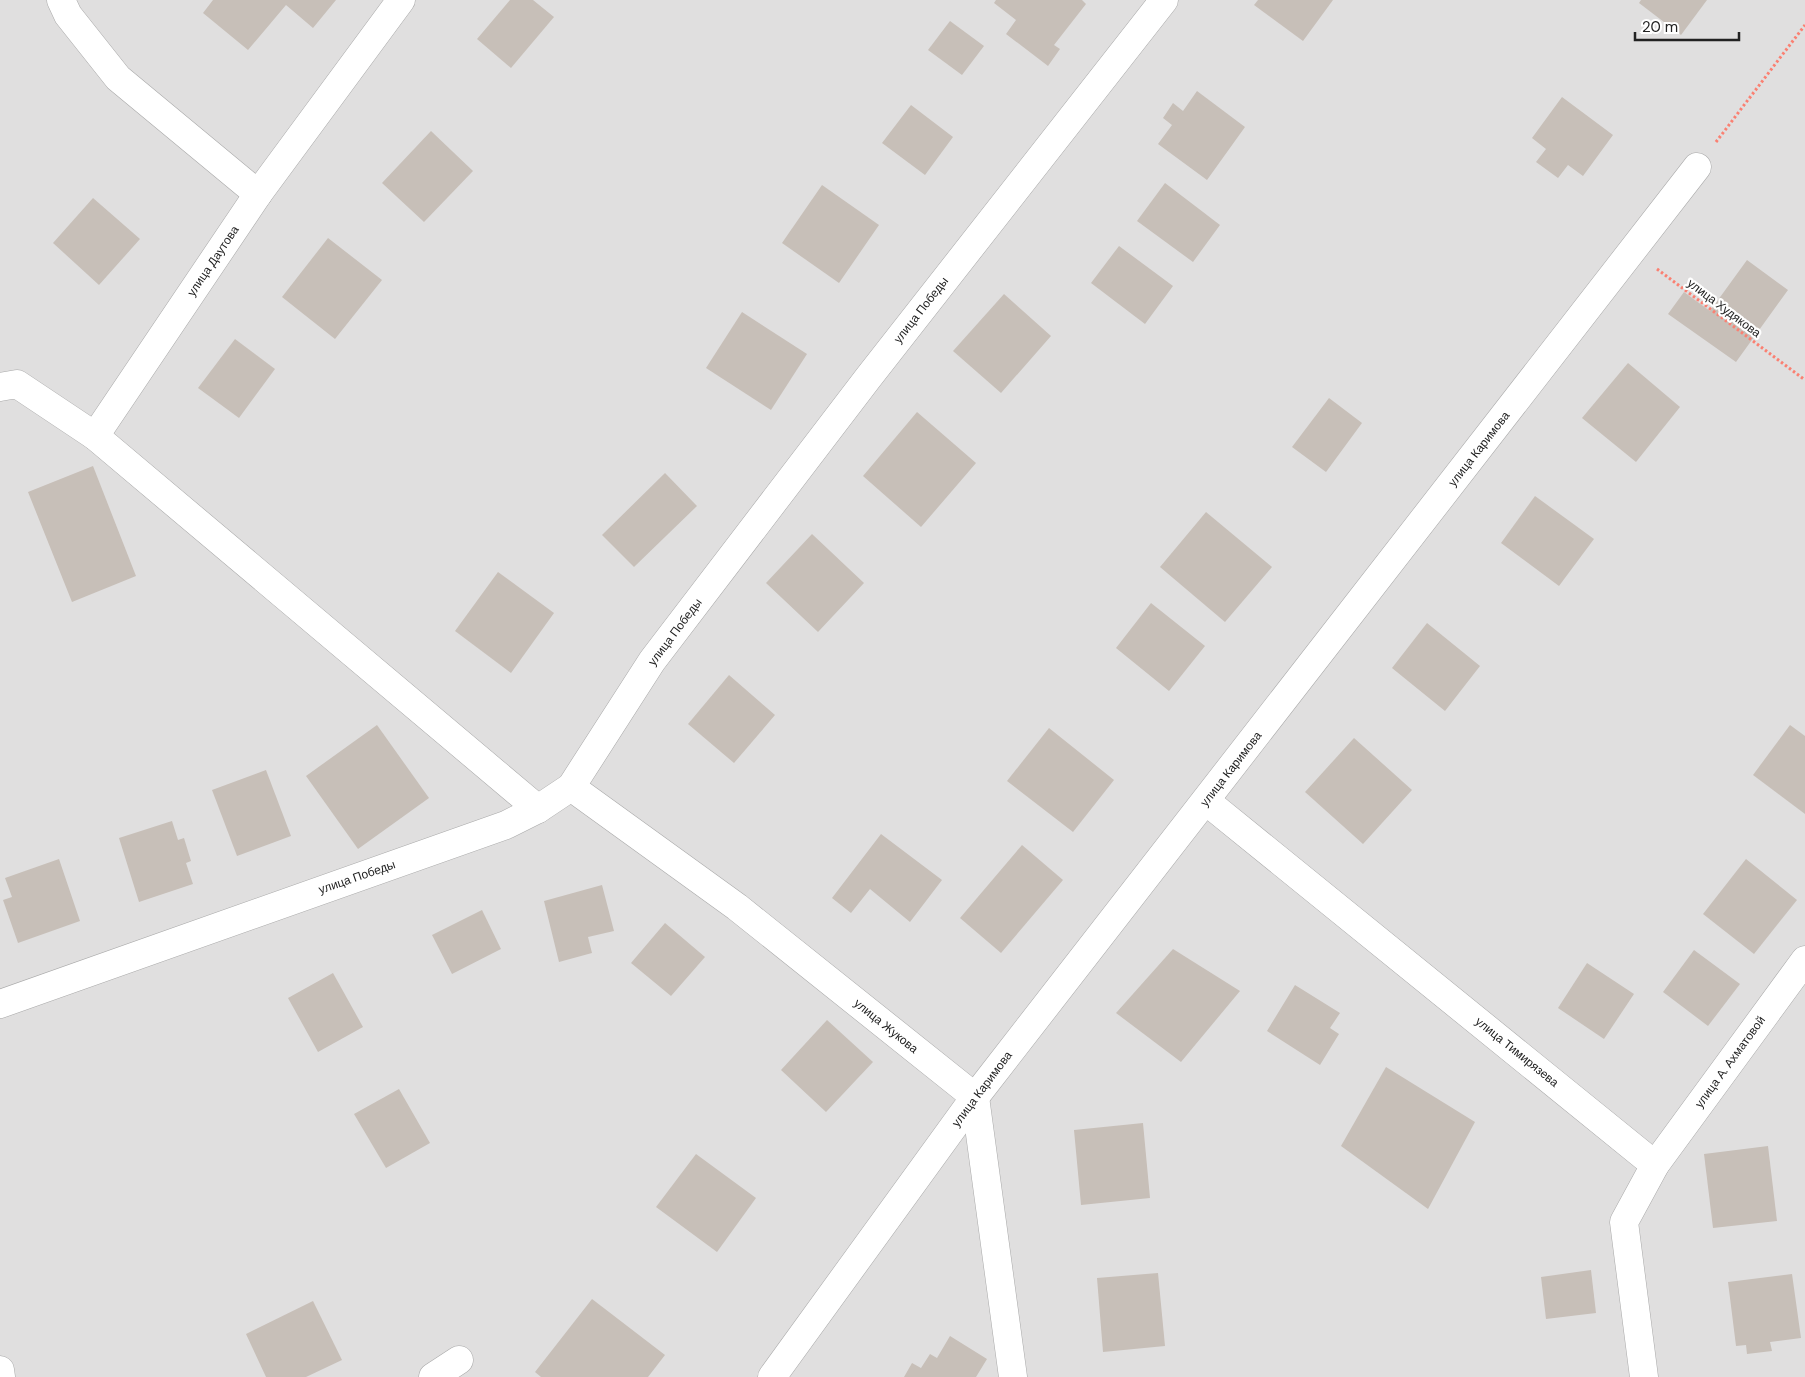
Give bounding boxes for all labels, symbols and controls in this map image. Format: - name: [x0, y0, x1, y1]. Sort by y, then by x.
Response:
- scale bar: [1635, 10, 1739, 42]
- text: 20 m: [1642, 17, 1678, 37]
- street label: улица Даутова: [183, 222, 243, 299]
- street label: улица Победы: [890, 273, 952, 347]
- street label: улица Худякова: [1684, 275, 1764, 341]
- street label: улица Каримова: [1445, 408, 1514, 490]
- street label: улица Победы: [644, 595, 706, 669]
- street label: улица Каримова: [1197, 728, 1266, 810]
- street label: улица Победы: [316, 856, 398, 898]
- street label: улица Жукова: [851, 995, 922, 1057]
- street label: улица Тимирязева: [1472, 1013, 1562, 1091]
- street label: улица А. Ахматовой: [1691, 1013, 1769, 1111]
- street label: улица Каримова: [948, 1048, 1016, 1130]

